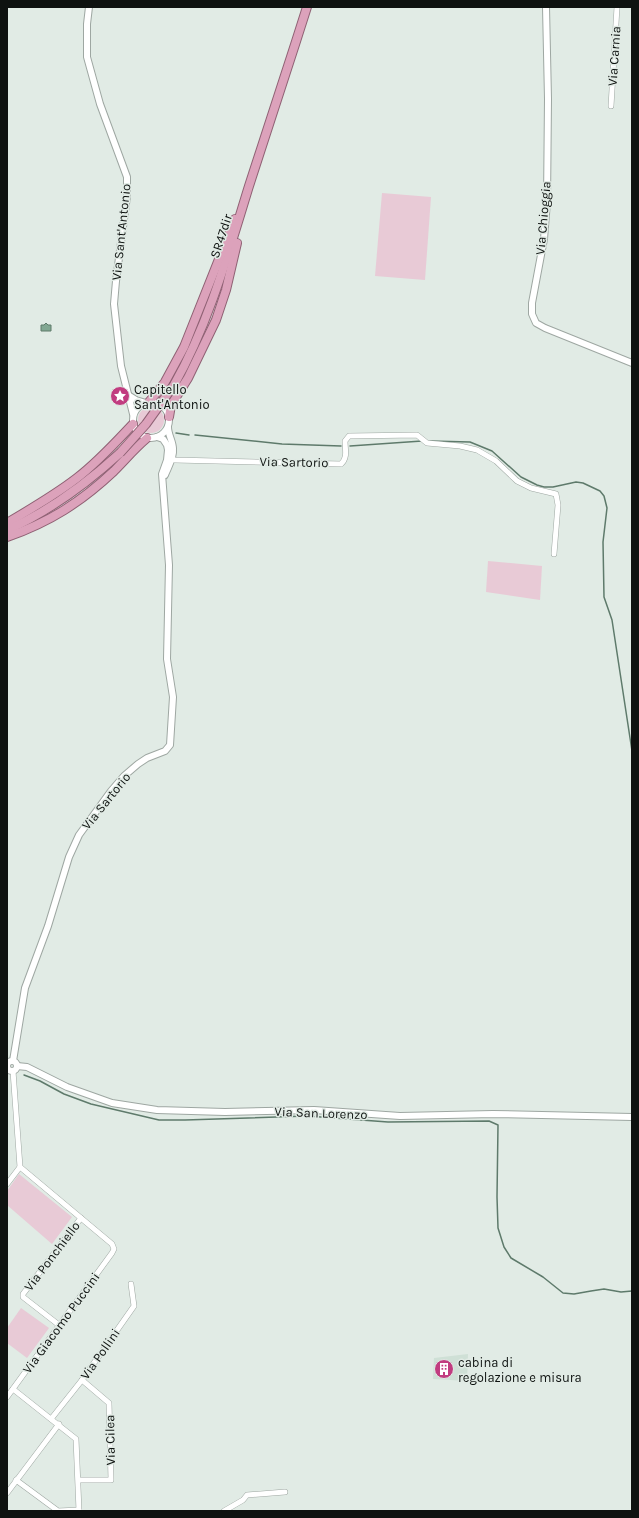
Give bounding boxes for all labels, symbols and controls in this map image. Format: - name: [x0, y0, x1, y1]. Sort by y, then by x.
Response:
- street label: Via Carnia: [604, 25, 624, 87]
- street label: Via Chioggia: [532, 181, 554, 255]
- street label: Via Sant'Antonio: [108, 183, 134, 281]
- street label: SR47dir: [207, 212, 235, 260]
- place label: Capitello Sant'Antonio: [134, 382, 210, 412]
- place icon: Capitello Sant'Antonio: [109, 385, 131, 407]
- street label: Via Sartorio: [259, 454, 329, 470]
- street label: Via Sartorio: [79, 770, 133, 832]
- street label: Via San Lorenzo: [274, 1104, 368, 1122]
- street label: Via Ponchiello: [21, 1218, 83, 1294]
- street label: Via Giacomo Puccini: [19, 1270, 103, 1376]
- street label: Via Pollini: [77, 1326, 123, 1382]
- place label: cabina di regolazione e misura: [458, 1355, 582, 1385]
- building icon: cabina di regolazione e misura: [433, 1358, 455, 1380]
- street label: Via Cilea: [102, 1414, 118, 1466]

